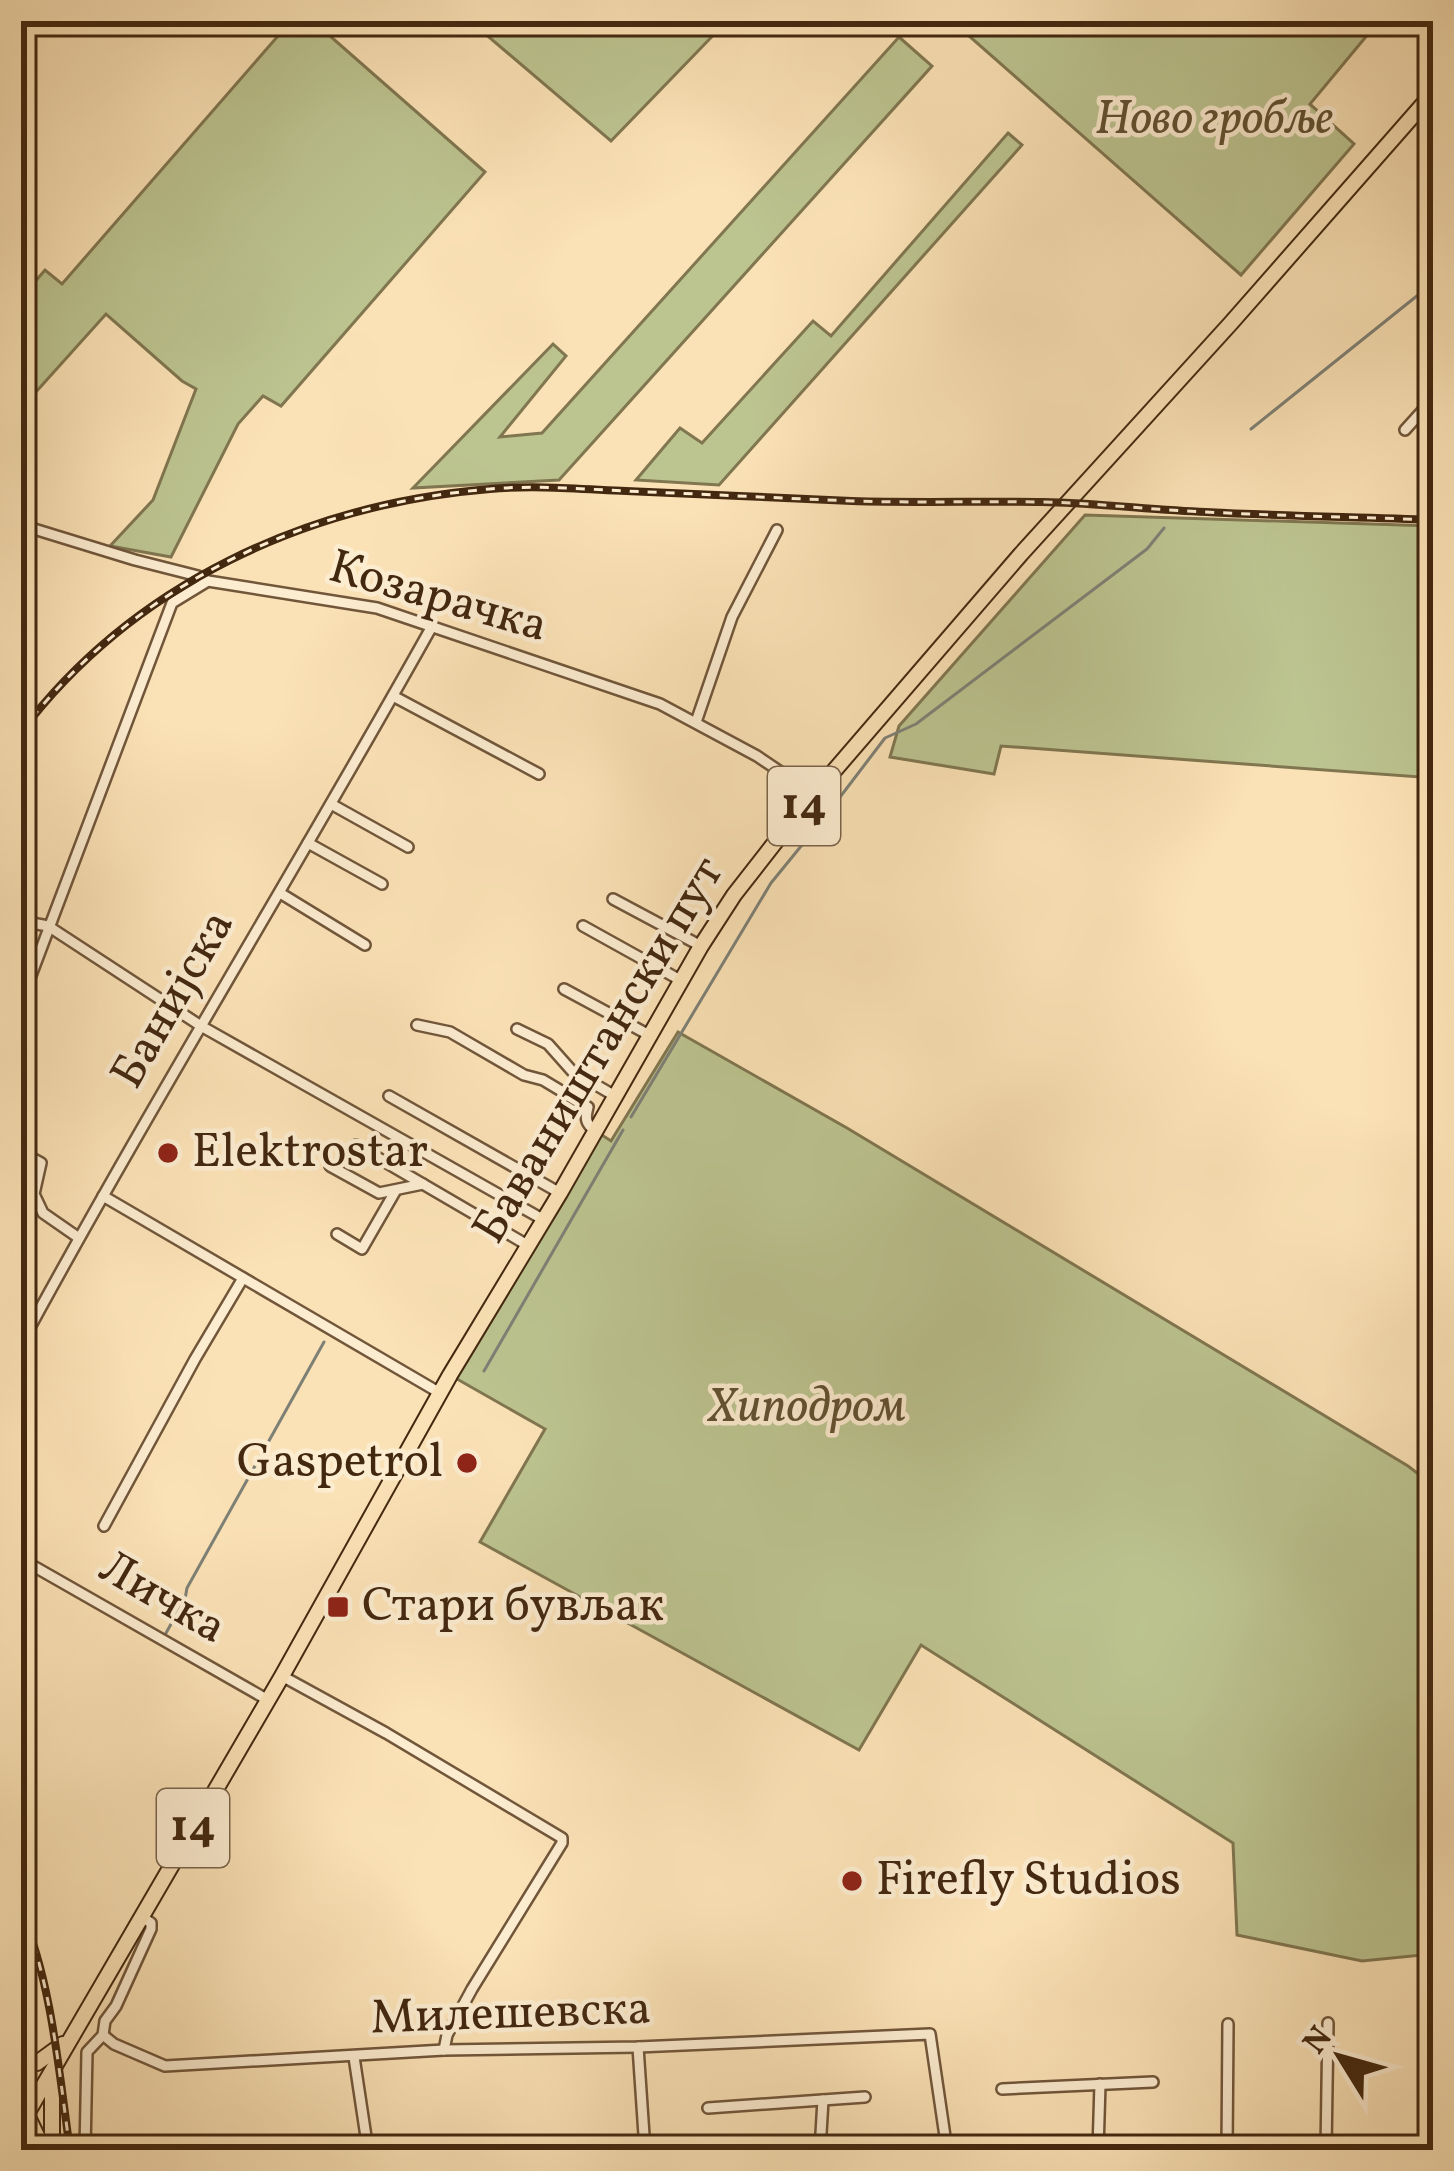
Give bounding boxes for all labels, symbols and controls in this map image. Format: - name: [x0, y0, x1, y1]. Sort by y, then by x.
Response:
- park label: Ново гробље: [1095, 87, 1334, 154]
- street label: Козарачка: [321, 535, 555, 661]
- road number: 14: [768, 767, 840, 845]
- street label: Баваништански пут: [458, 845, 742, 1257]
- street label: Банијска: [96, 898, 252, 1102]
- place label: Elektrostar: [192, 1120, 428, 1187]
- marker: Elektrostar: [155, 1140, 181, 1166]
- park label: Хиподром: [706, 1375, 907, 1442]
- place label: Gaspetrol: [237, 1430, 443, 1497]
- marker: Gaspetrol: [454, 1450, 480, 1476]
- street label: Личка: [86, 1536, 238, 1662]
- place label: Стари бувљак: [362, 1574, 664, 1641]
- marker: Стари бувљак: [325, 1594, 351, 1620]
- road number: 14: [157, 1789, 229, 1867]
- place label: Firefly Studios: [876, 1848, 1181, 1915]
- marker: Firefly Studios: [839, 1868, 865, 1894]
- street label: Милешевска: [370, 1977, 652, 2053]
- north arrow: [1280, 1997, 1400, 2117]
- text: N: [1294, 2018, 1345, 2065]

